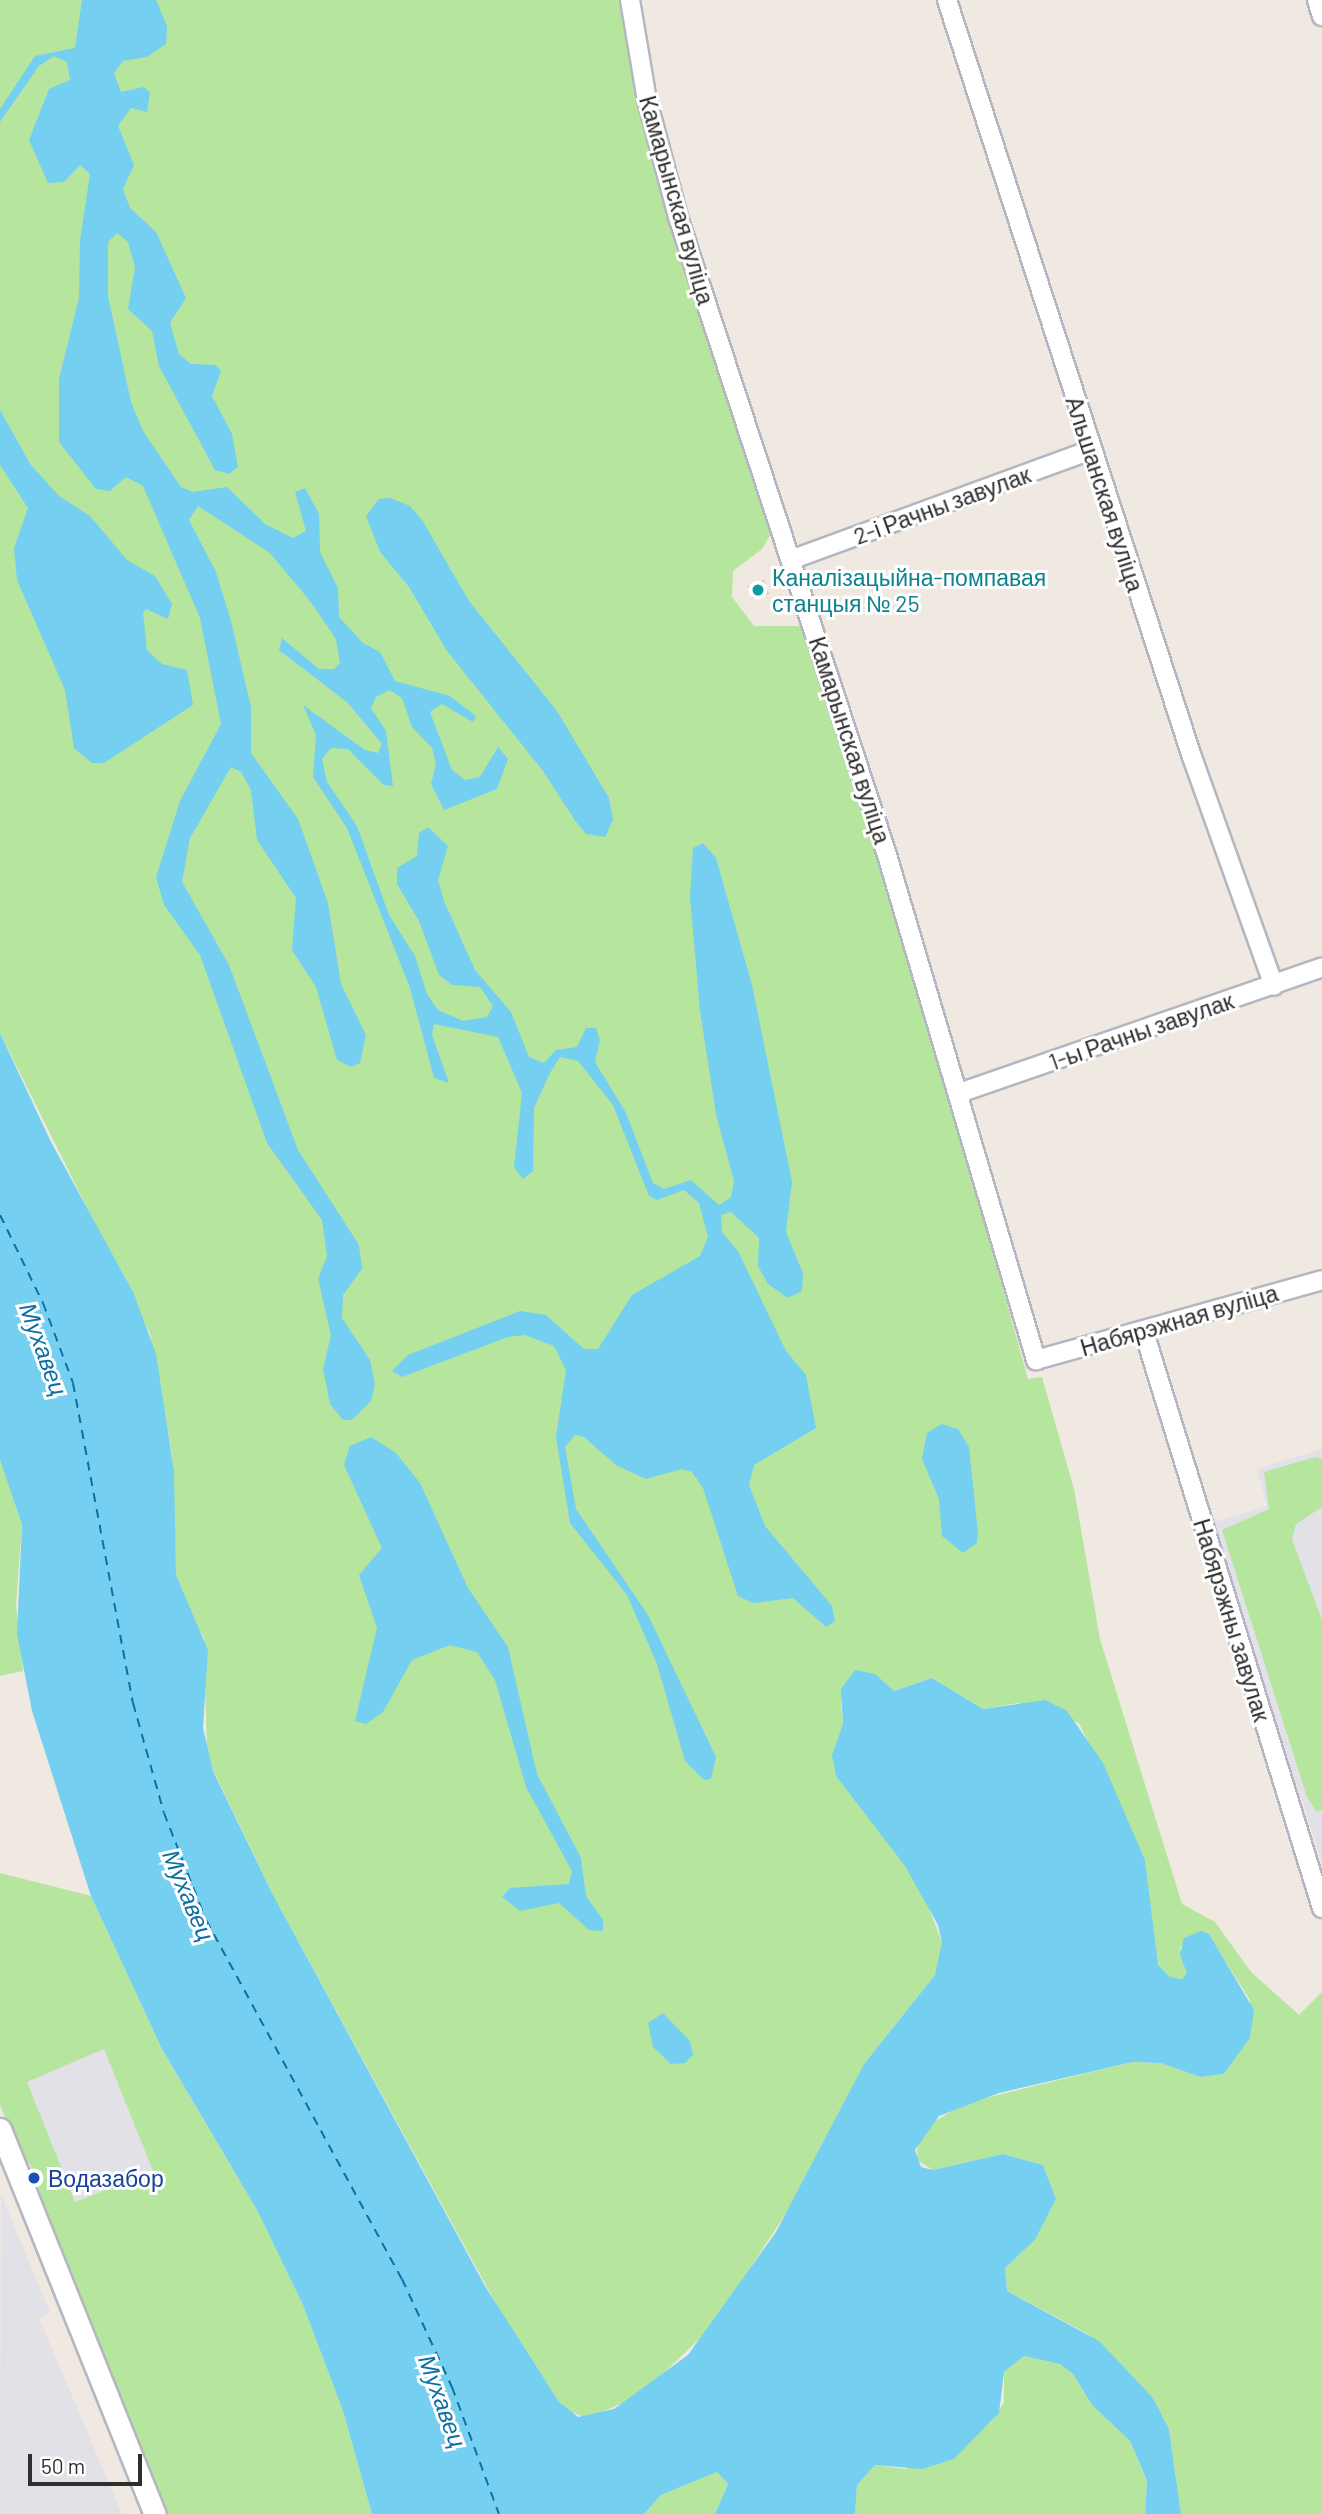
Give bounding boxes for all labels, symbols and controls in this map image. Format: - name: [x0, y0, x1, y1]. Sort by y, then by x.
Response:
- street label: Камарынская вуліца: [634, 92, 720, 308]
- street label: Альшанская вуліца: [1060, 393, 1150, 595]
- street label: 2-і Рачны завулак: [850, 460, 1034, 550]
- place label: Каналізацыйна-помпавая станцыя № 25: [772, 563, 1046, 617]
- marker: Каналізацыйна-помпавая станцыя № 25: [750, 582, 766, 598]
- street label: Камарынская вуліца: [804, 633, 896, 847]
- street label: 1-ы Рачны завулак: [1045, 986, 1237, 1076]
- street label: Набярэжная вуліца: [1077, 1279, 1281, 1361]
- water label: Мухавец: [14, 1299, 74, 1399]
- street label: Набярэжны завулак: [1188, 1515, 1276, 1725]
- water label: Мухавец: [157, 1845, 221, 1945]
- place label: Водазабор: [48, 2164, 164, 2192]
- marker: Водазабор: [26, 2170, 42, 2186]
- water label: Мухавец: [413, 2351, 473, 2451]
- scale bar: [32, 2440, 145, 2484]
- text: 50 m: [41, 2453, 85, 2478]

